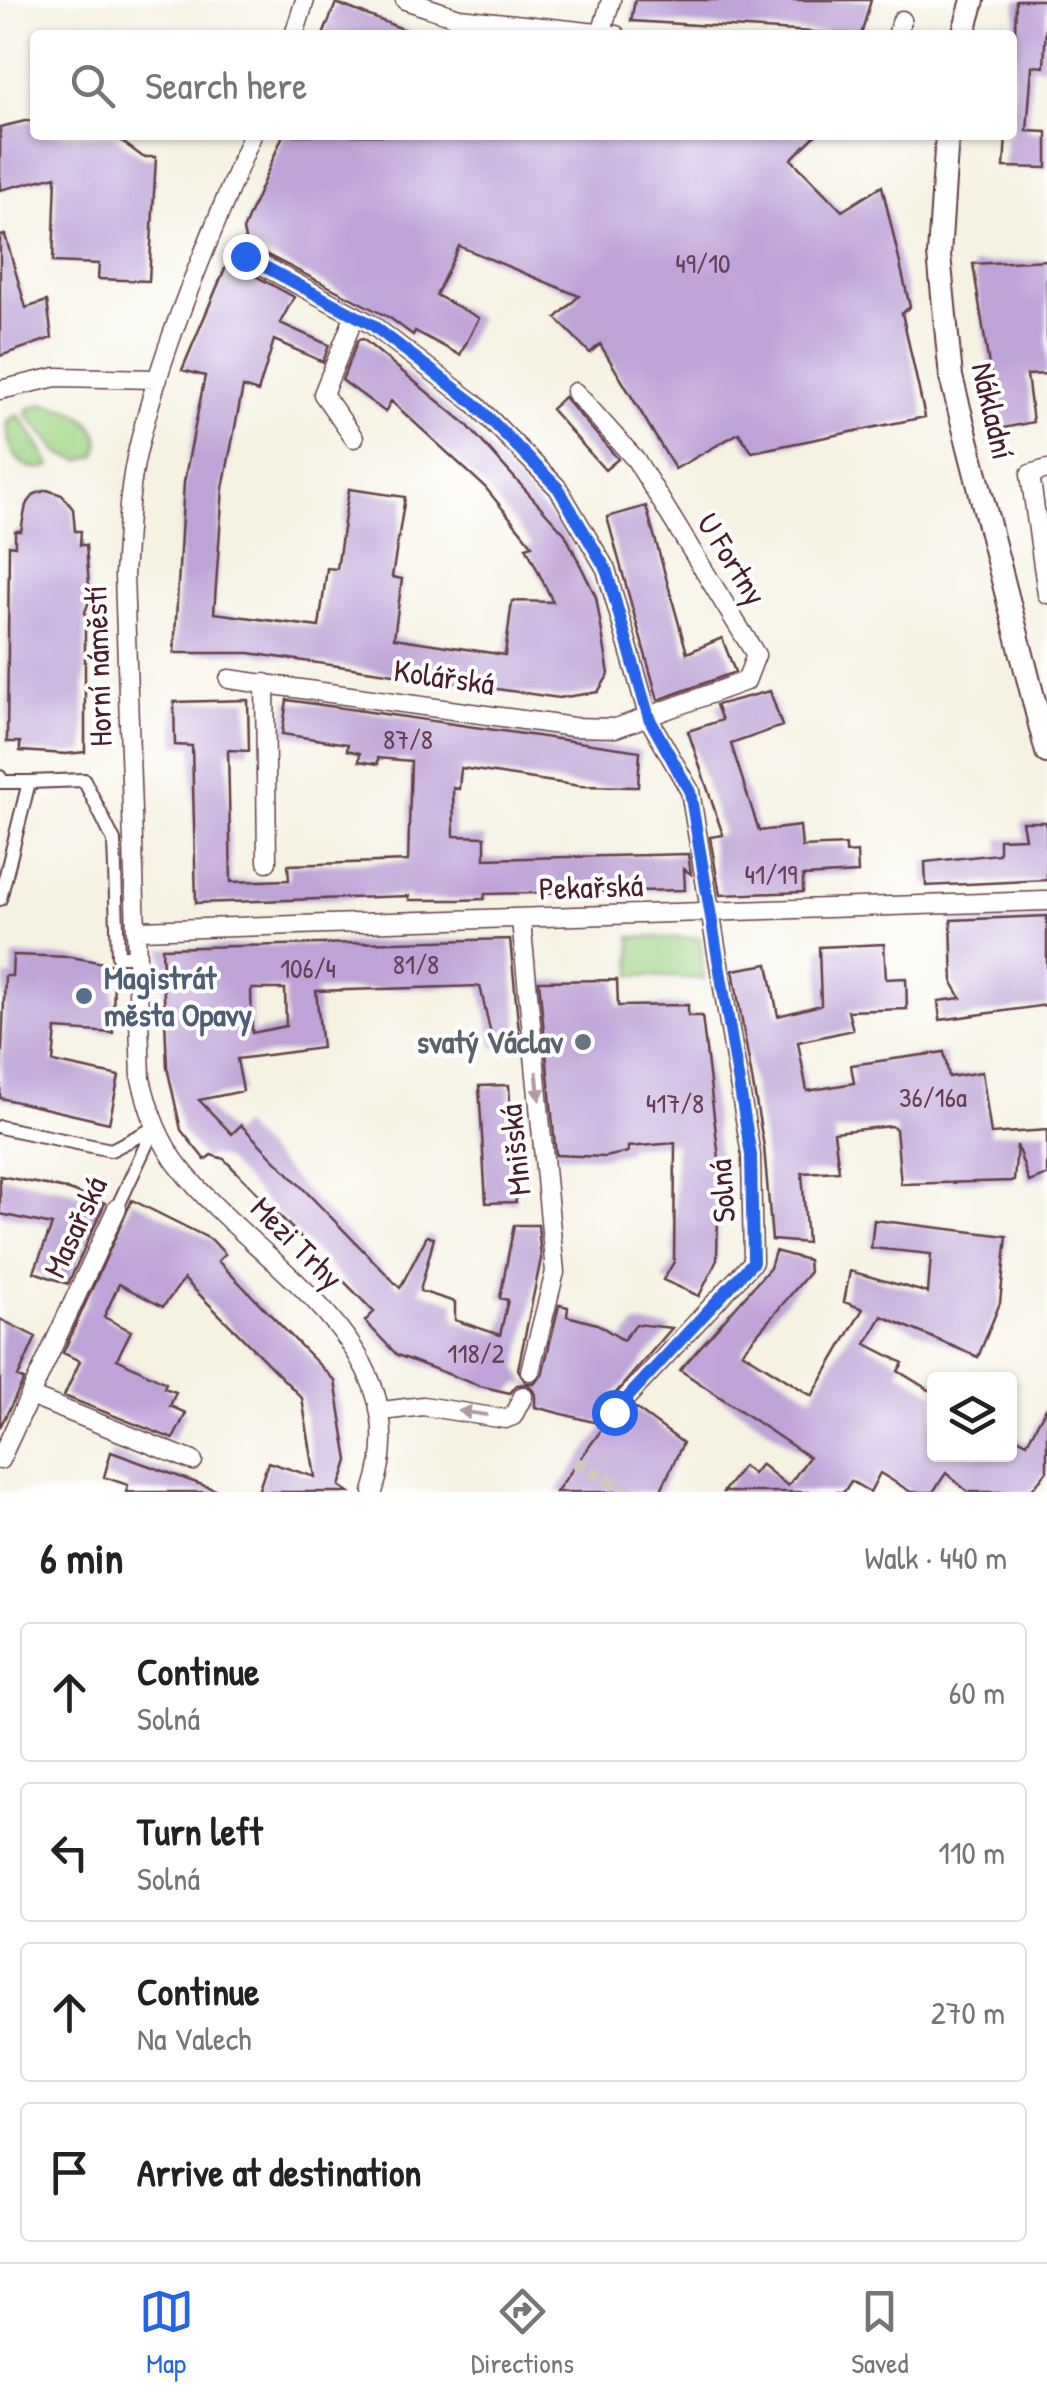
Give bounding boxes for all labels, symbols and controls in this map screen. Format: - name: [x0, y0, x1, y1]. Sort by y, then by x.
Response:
- search box: [30, 30, 1017, 140]
- icon: search: [65, 58, 120, 113]
- text: Search here: [145, 59, 307, 111]
- route end: [223, 234, 269, 280]
- house number: 49/10: [675, 244, 731, 282]
- street label: Nákladní: [962, 358, 1025, 463]
- street label: U Fortny: [687, 504, 777, 613]
- street label: Horní náměstí: [73, 585, 122, 747]
- street label: Kolářská: [391, 648, 497, 705]
- house number: 87/8: [383, 720, 433, 758]
- house number: 41/19: [745, 855, 797, 893]
- street label: Pekařská: [538, 863, 644, 910]
- house number: 81/8: [393, 945, 439, 983]
- house number: 106/4: [280, 949, 336, 987]
- place label: Magistrát města Opavy: [104, 956, 253, 1037]
- marker: Magistrát města Opavy: [73, 985, 95, 1007]
- place label: svatý Václav: [417, 1020, 563, 1064]
- marker: svatý Václav: [572, 1031, 594, 1053]
- one-way arrow: [530, 1071, 546, 1103]
- house number: 36/16a: [899, 1078, 967, 1116]
- house number: 417/8: [646, 1084, 704, 1122]
- street label: Mnišská: [488, 1102, 541, 1198]
- street label: Solná: [698, 1158, 745, 1224]
- street label: Masařská: [32, 1169, 117, 1284]
- street label: Mezi Trhy: [242, 1187, 353, 1298]
- house number: 118/2: [447, 1334, 505, 1372]
- map controls: [927, 1372, 1017, 1462]
- button: layers: [927, 1372, 1017, 1462]
- route start: [592, 1390, 638, 1436]
- one-way arrow: [456, 1405, 488, 1421]
- text: 6 min: [40, 1529, 123, 1586]
- text: Walk · 440 m: [864, 1536, 1007, 1579]
- text: Continue: [137, 1645, 259, 1697]
- icon: ahead: [42, 1665, 97, 1720]
- text: 60 m: [949, 1671, 1005, 1714]
- text: Solná: [137, 1697, 200, 1740]
- text: Turn left: [137, 1805, 262, 1857]
- icon: left: [42, 1825, 97, 1880]
- text: 110 m: [938, 1831, 1005, 1874]
- text: Solná: [137, 1857, 200, 1900]
- text: Continue: [137, 1965, 259, 2017]
- icon: ahead: [42, 1985, 97, 2040]
- text: 270 m: [931, 1991, 1005, 2034]
- text: Na Valech: [137, 2017, 252, 2060]
- icon: arrive: [42, 2145, 97, 2200]
- text: Arrive at destination: [137, 2146, 421, 2198]
- tab: Map: [139, 2284, 194, 2382]
- tab: Directions: [471, 2284, 574, 2382]
- tab: Saved: [851, 2284, 908, 2382]

